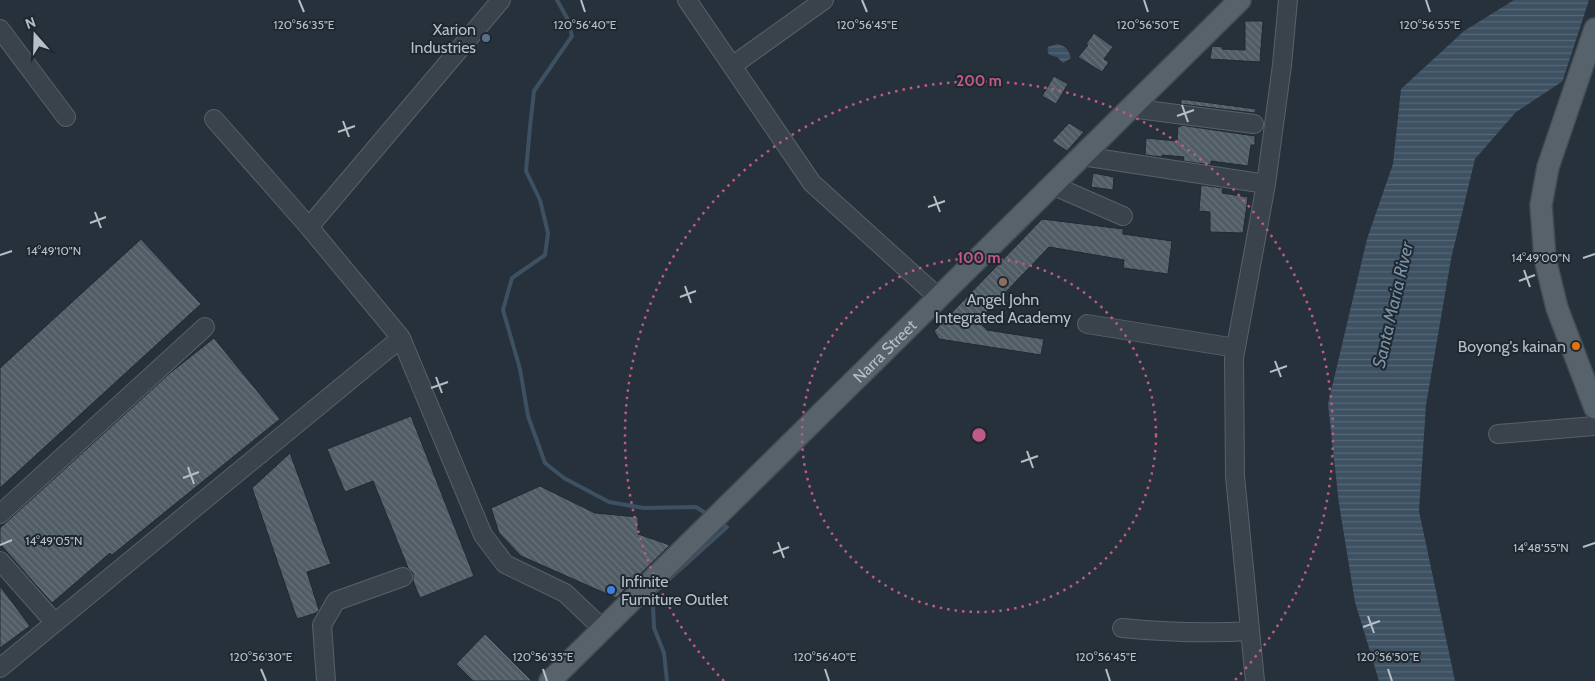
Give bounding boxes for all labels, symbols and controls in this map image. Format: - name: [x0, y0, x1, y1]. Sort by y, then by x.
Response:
- north arrow: [10, 10, 60, 60]
- text: N: [23, 13, 38, 33]
- text: 120°56'35"E: [274, 17, 335, 32]
- text: 120°56'40"E: [553, 17, 617, 32]
- text: 120°56'45"E: [836, 17, 898, 32]
- text: 120°56'50"E: [1117, 17, 1180, 32]
- text: 120°56'55"E: [1400, 17, 1461, 32]
- place label: Xarion Industries: [411, 20, 476, 57]
- marker: Xarion Industries: [480, 32, 492, 44]
- text: 200 m: [956, 72, 1002, 90]
- water label: Santa Maria River: [1368, 238, 1419, 370]
- text: 14°49'10"N: [27, 243, 81, 258]
- text: 100 m: [957, 249, 1001, 267]
- text: 14°49'00"N: [1512, 250, 1570, 265]
- marker: Angel John Integrated Academy: [997, 276, 1009, 288]
- place label: Angel John Integrated Academy: [935, 290, 1071, 327]
- street label: Narra Street: [849, 315, 921, 386]
- place label: Boyong's kainan: [1458, 337, 1566, 356]
- marker: Boyong's kainan: [1570, 340, 1582, 352]
- centre of rings: [970, 426, 988, 444]
- text: 14°49'05"N: [26, 533, 82, 548]
- text: 14°48'55"N: [1513, 540, 1569, 555]
- place label: Infinite Furniture Outlet: [621, 572, 729, 609]
- marker: Infinite Furniture Outlet: [605, 584, 617, 596]
- text: 120°56'30"E: [230, 649, 293, 664]
- text: 120°56'35"E: [513, 649, 574, 664]
- text: 120°56'40"E: [793, 649, 857, 664]
- text: 120°56'45"E: [1075, 649, 1137, 664]
- text: 120°56'50"E: [1357, 649, 1420, 664]

